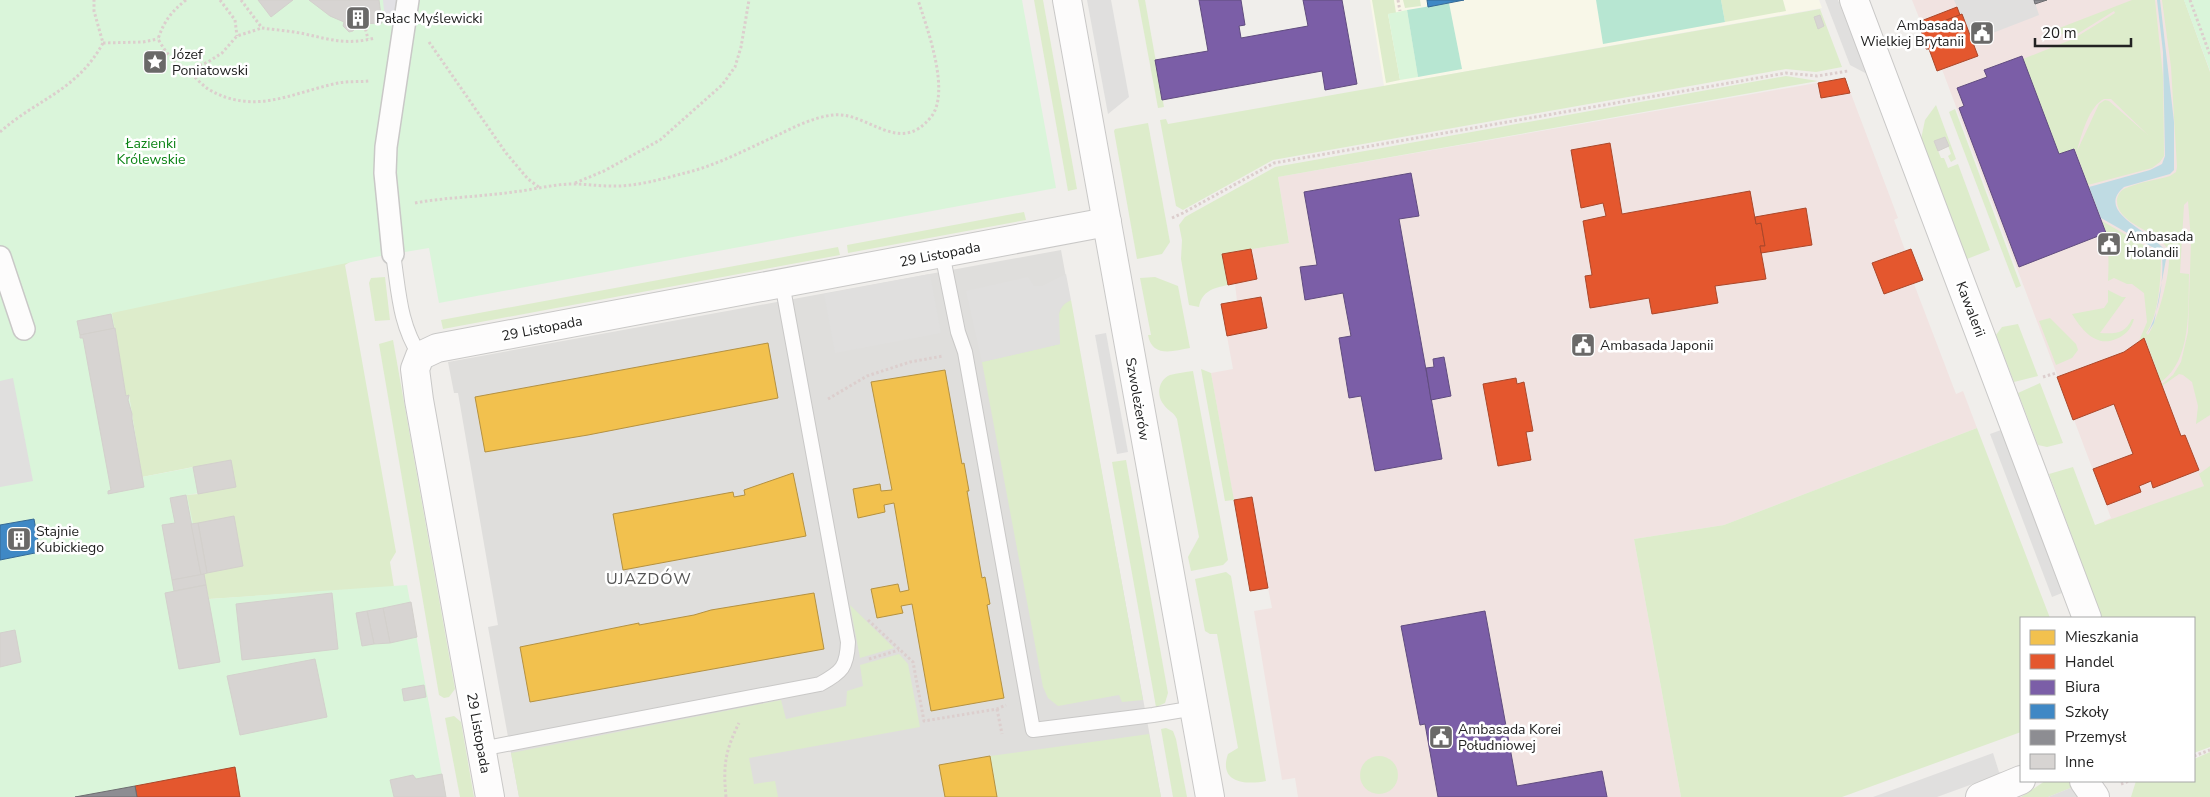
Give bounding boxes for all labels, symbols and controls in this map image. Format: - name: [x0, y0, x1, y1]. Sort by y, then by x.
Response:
- building icon: Pałac Myślewicki: [345, 5, 371, 31]
- place label: Pałac Myślewicki: [376, 9, 483, 28]
- scale bar: [2035, 15, 2131, 47]
- place label: Ambasada Wielkiej Brytanii: [1860, 16, 1964, 51]
- public building icon: Ambasada Wielkiej Brytanii: [1969, 20, 1995, 46]
- text: 20 m: [2042, 23, 2077, 43]
- place label: Józef Poniatowski: [171, 45, 248, 80]
- place icon: Józef Poniatowski: [142, 49, 168, 75]
- park label: Łazienki Królewskie: [117, 134, 185, 169]
- place label: Ambasada Holandii: [2126, 227, 2194, 262]
- public building icon: Ambasada Holandii: [2096, 231, 2122, 257]
- street label: 29 Listopada: [898, 237, 982, 272]
- street label: Kawalerii: [1951, 279, 1990, 340]
- street label: 29 Listopada: [500, 311, 584, 346]
- public building icon: Ambasada Japonii: [1570, 332, 1596, 358]
- place label: Ambasada Japonii: [1600, 336, 1713, 355]
- street label: Szwoleżerów: [1121, 356, 1154, 442]
- place label: Stajnie Kubickiego: [36, 522, 104, 557]
- building icon: Stajnie Kubickiego: [6, 526, 32, 552]
- district label: UJAZDÓW: [606, 568, 692, 590]
- legend: [2020, 617, 2195, 782]
- text: Mieszkania: [2065, 627, 2139, 647]
- text: Handel: [2065, 652, 2115, 672]
- text: Biura: [2065, 677, 2100, 697]
- street label: 29 Listopada: [462, 691, 495, 775]
- text: Szkoły: [2065, 702, 2109, 722]
- place label: Ambasada Korei Południowej: [1458, 720, 1561, 755]
- public building icon: Ambasada Korei Południowej: [1428, 724, 1454, 750]
- text: Przemysł: [2065, 727, 2127, 747]
- text: Inne: [2065, 752, 2094, 772]

